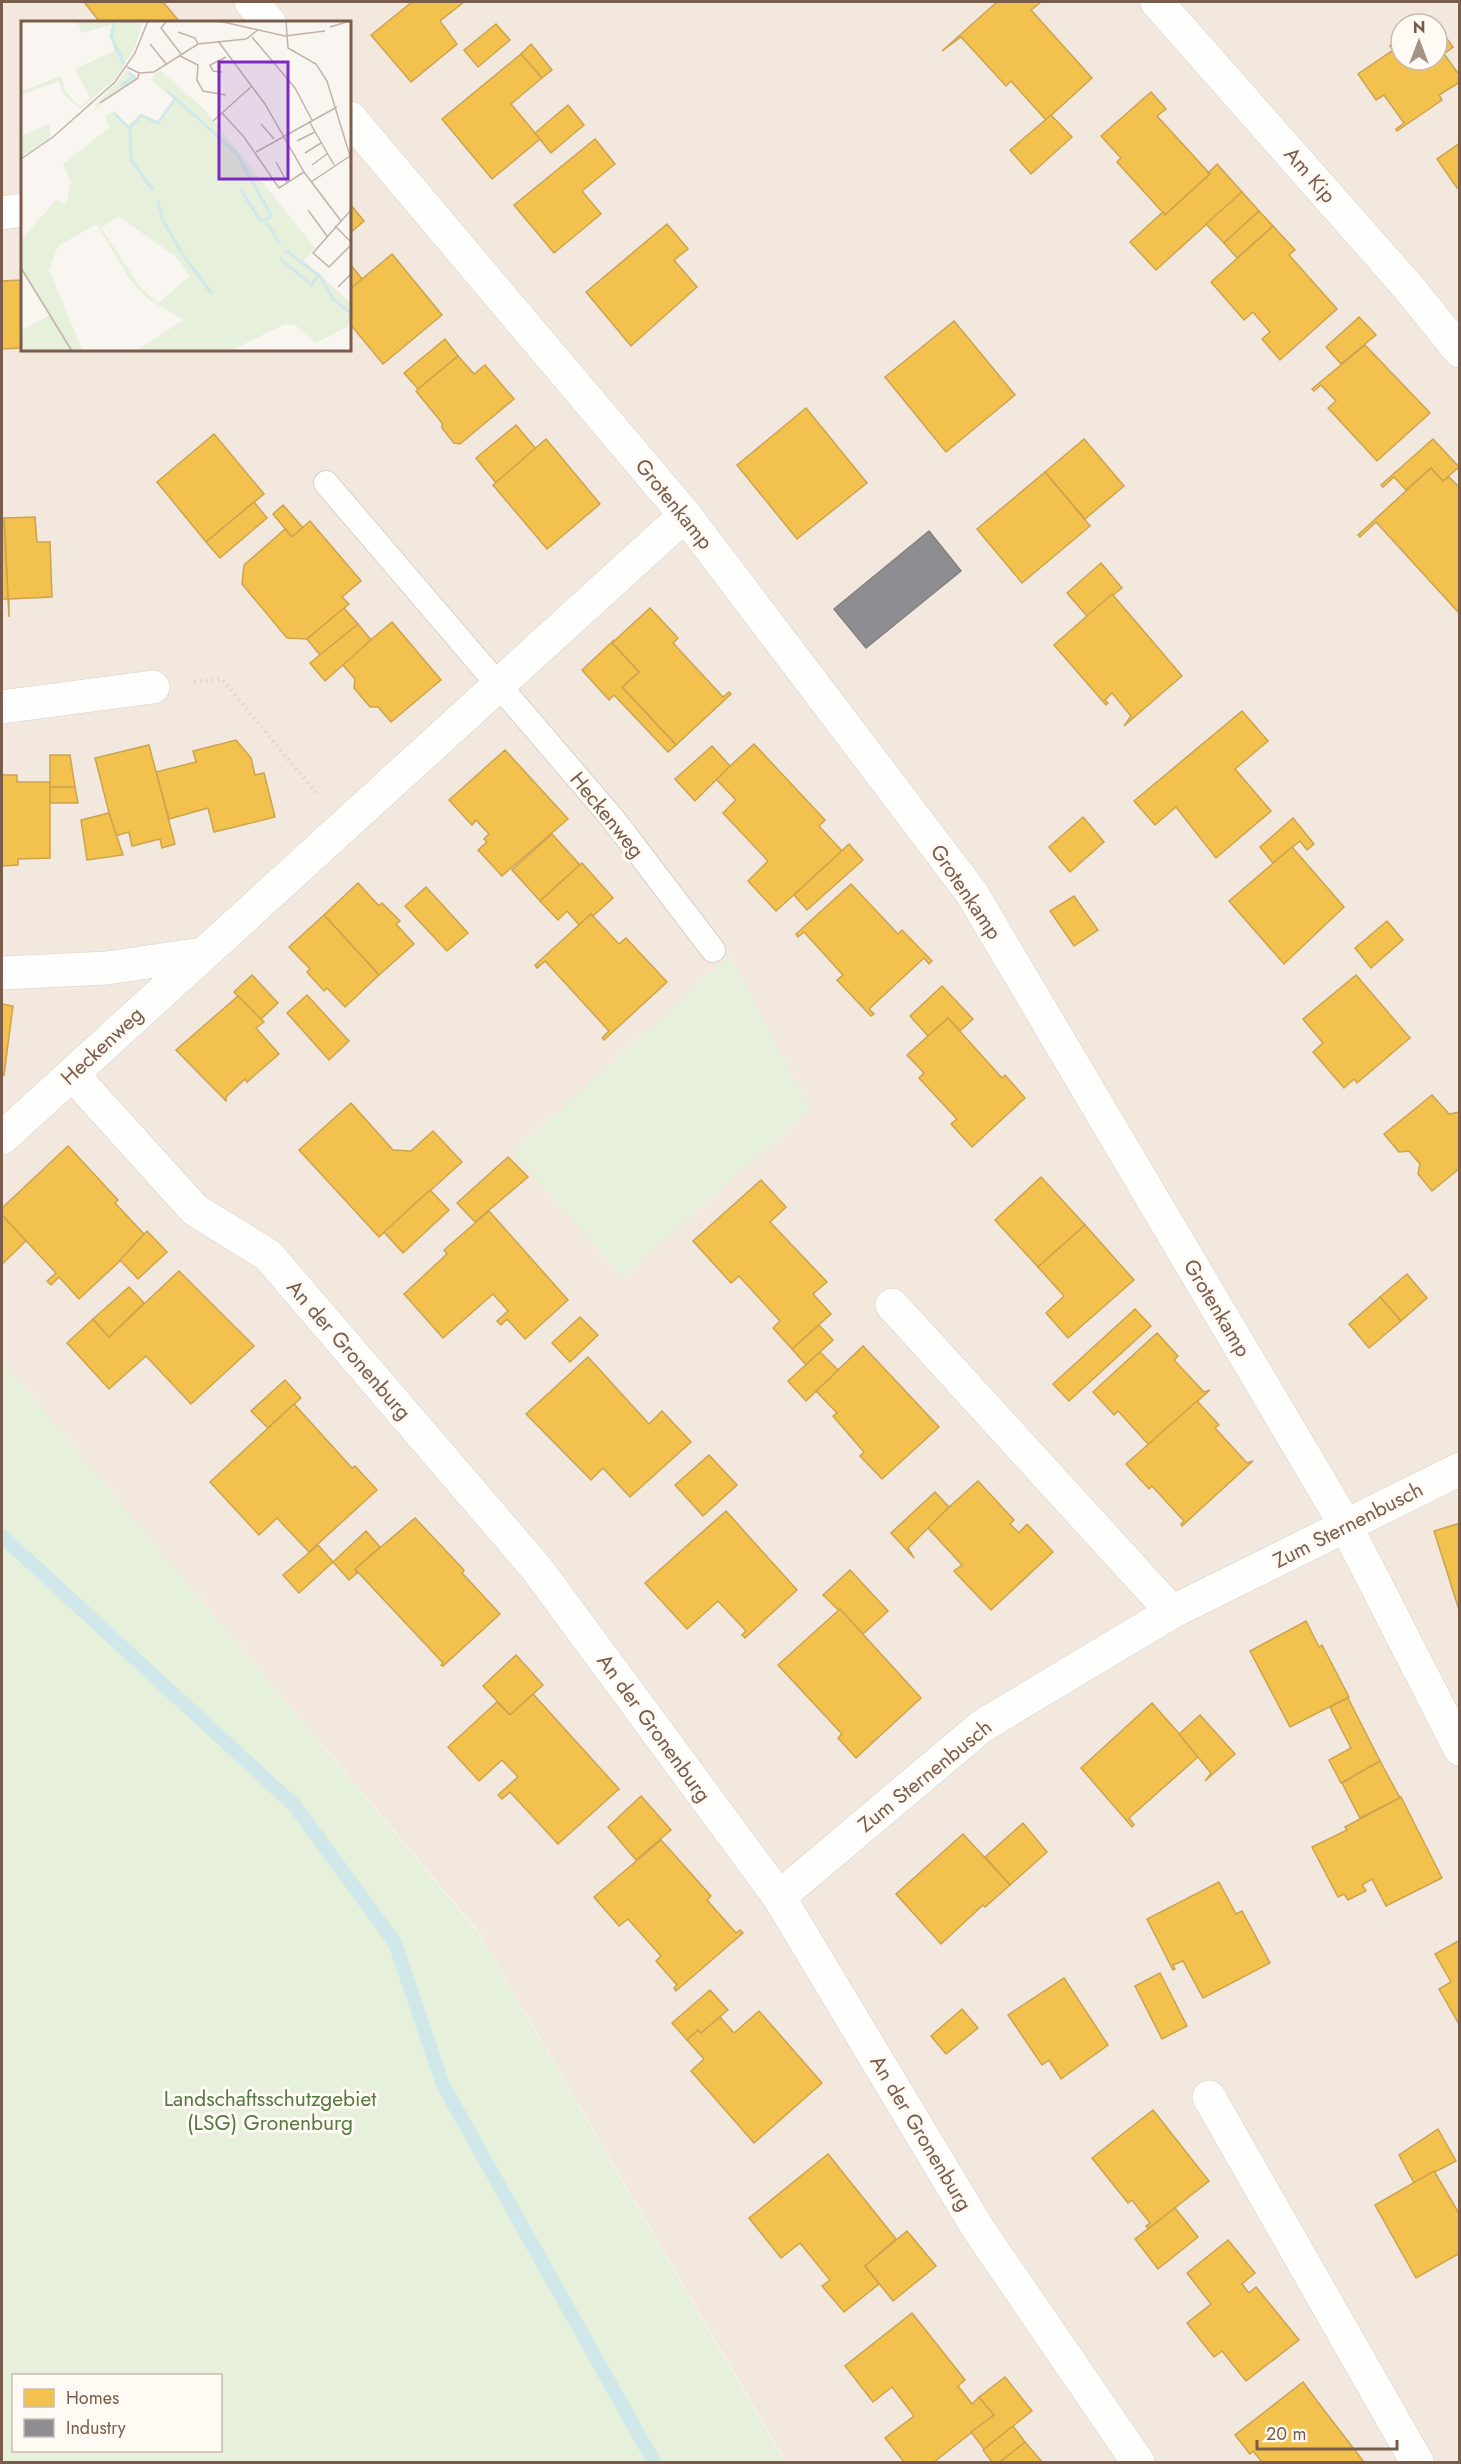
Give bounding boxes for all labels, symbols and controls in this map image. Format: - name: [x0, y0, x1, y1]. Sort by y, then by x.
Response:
- north arrow: [1389, 12, 1449, 72]
- text: N: [1413, 16, 1425, 39]
- inset map: [21, 21, 351, 351]
- street label: Am Kip: [1277, 140, 1343, 210]
- street label: Grotenkamp: [628, 452, 720, 556]
- street label: Heckenweg: [563, 765, 651, 865]
- street label: Grotenkamp: [923, 838, 1009, 946]
- street label: Heckenweg: [54, 1000, 150, 1092]
- street label: Grotenkamp: [1176, 1253, 1258, 1363]
- street label: An der Gronenburg: [280, 1273, 418, 1427]
- street label: Zum Sternenbusch: [1268, 1474, 1428, 1576]
- street label: An der Gronenburg: [590, 1648, 718, 1808]
- street label: Zum Sternenbusch: [852, 1713, 998, 1839]
- street label: An der Gronenburg: [863, 2049, 979, 2217]
- park label: Landschaftsschutzgebiet (LSG) Gronenburg: [164, 2084, 376, 2138]
- legend: [12, 2374, 222, 2452]
- text: Homes: [66, 2385, 119, 2411]
- scale bar: [1257, 2413, 1396, 2451]
- text: Industry: [66, 2415, 126, 2441]
- text: 20 m: [1266, 2421, 1306, 2447]

